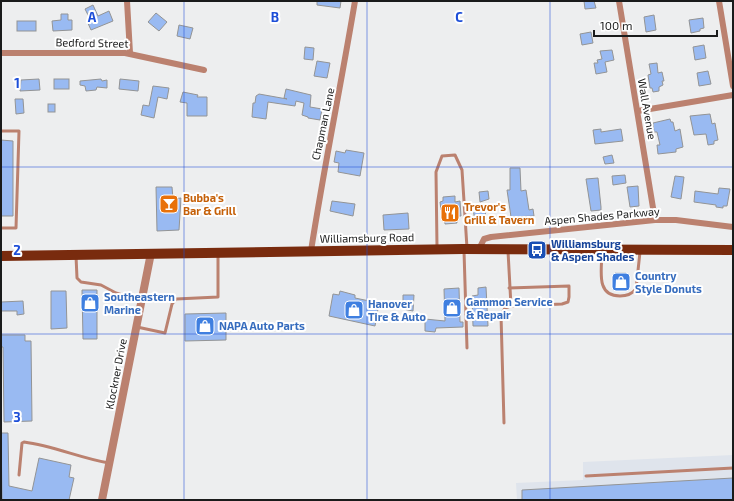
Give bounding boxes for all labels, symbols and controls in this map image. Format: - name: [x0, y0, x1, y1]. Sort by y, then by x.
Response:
- text: A: [88, 9, 97, 25]
- text: B: [271, 9, 279, 25]
- text: C: [455, 9, 463, 25]
- scale bar: [594, 12, 717, 38]
- text: 100 m: [600, 18, 632, 32]
- street label: Bedford Street: [55, 35, 129, 50]
- text: 1: [14, 75, 20, 91]
- street label: Wall Avenue: [636, 77, 659, 140]
- street label: Chapman Lane: [309, 86, 337, 161]
- place label: Bubba's Bar & Grill: [183, 191, 236, 217]
- bar icon: Bubba's Bar & Grill: [158, 193, 180, 215]
- place label: Trevor's Grill & Tavern: [464, 200, 534, 226]
- restaurant icon: Trevor's Grill & Tavern: [439, 202, 461, 224]
- street label: Aspen Shades Parkway: [544, 204, 660, 227]
- street label: Williamsburg Road: [320, 230, 414, 245]
- place label: Williamsburg & Aspen Shades: [551, 237, 634, 263]
- bus stop icon: Williamsburg & Aspen Shades: [526, 239, 548, 261]
- text: 2: [13, 242, 21, 258]
- place label: Country Style Donuts: [635, 269, 702, 296]
- shop icon: Country Style Donuts: [610, 271, 632, 293]
- place label: Southeastern Marine: [104, 290, 175, 316]
- shop icon: Southeastern Marine: [79, 292, 101, 314]
- place label: Gammon Service & Repair: [466, 295, 553, 321]
- place label: Hanover Tire & Auto: [368, 297, 427, 323]
- shop icon: Gammon Service & Repair: [441, 297, 463, 319]
- shop icon: Hanover Tire & Auto: [343, 299, 365, 321]
- shop icon: NAPA Auto Parts: [194, 315, 216, 337]
- place label: NAPA Auto Parts: [219, 319, 305, 332]
- street label: Klockner Drive: [102, 337, 129, 411]
- text: 3: [13, 409, 21, 425]

